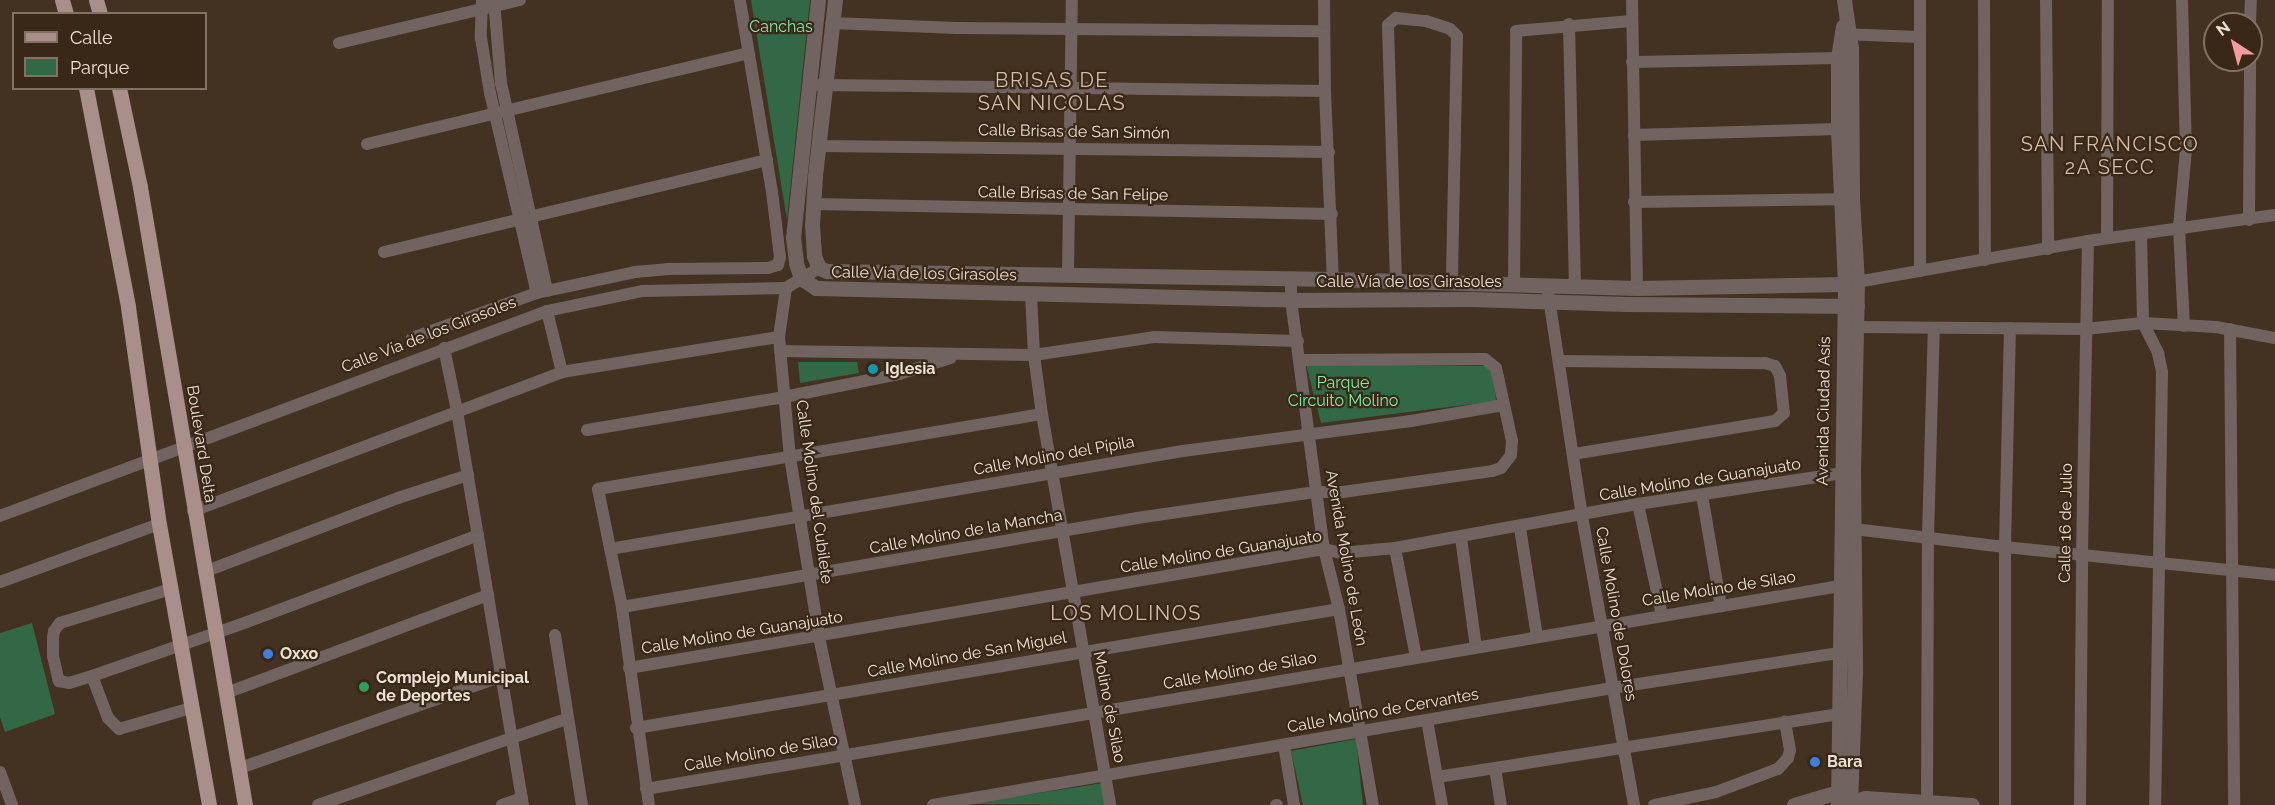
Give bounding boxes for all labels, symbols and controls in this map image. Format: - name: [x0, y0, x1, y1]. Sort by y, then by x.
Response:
- legend: [12, 12, 207, 90]
- north arrow: [2203, 12, 2263, 72]
- park label: Canchas: [749, 17, 813, 37]
- text: N: [2213, 17, 2234, 40]
- text: Calle: [70, 27, 113, 48]
- text: Parque: [70, 57, 129, 78]
- district label: BRISAS DE SAN NICOLAS: [978, 68, 1126, 115]
- street label: Calle Brisas de San Simón: [978, 121, 1170, 143]
- district label: SAN FRANCISCO 2A SECC: [2021, 132, 2199, 179]
- street label: Calle Brisas de San Felipe: [978, 183, 1168, 205]
- street label: Calle Vía de los Girasoles: [831, 263, 1017, 285]
- street label: Calle Vía de los Girasoles: [1316, 272, 1502, 292]
- street label: Calle Vía de los Girasoles: [339, 293, 519, 377]
- street label: Avenida Ciudad Asís: [1813, 336, 1835, 486]
- place label: Iglesia: [885, 359, 935, 379]
- marker: Iglesia: [866, 362, 880, 376]
- park label: Parque Circuito Molino: [1288, 373, 1398, 411]
- street label: Boulevard Delta: [182, 384, 220, 504]
- street label: Calle Molino del Cubilete: [792, 399, 836, 585]
- street label: Calle Molino del Pípila: [972, 432, 1136, 480]
- street label: Calle Molino de Guanajuato: [1598, 455, 1802, 505]
- street label: Calle 16 de Julio: [2055, 463, 2077, 583]
- street label: Avenida Molino de León: [1321, 468, 1371, 648]
- street label: Calle Molino de la Mancha: [868, 506, 1064, 558]
- street label: Calle Molino de Dolores: [1591, 525, 1641, 703]
- street label: Calle Molino de Guanajuato: [1119, 527, 1323, 577]
- street label: Calle Molino de Silao: [1641, 567, 1797, 611]
- district label: LOS MOLINOS: [1050, 601, 1202, 625]
- street label: Calle Molino de Guanajuato: [640, 608, 844, 658]
- street label: Calle Molino de San Miguel: [866, 628, 1068, 682]
- place label: Oxxo: [280, 644, 318, 664]
- marker: Oxxo: [261, 647, 275, 661]
- street label: Calle Molino de Silao: [1162, 648, 1318, 694]
- street label: Molino de Silao: [1089, 650, 1129, 764]
- place label: Complejo Municipal de Deportes: [376, 668, 529, 706]
- marker: Complejo Municipal de Deportes: [357, 680, 371, 694]
- street label: Calle Molino de Cervantes: [1286, 685, 1480, 737]
- street label: Calle Molino de Silao: [683, 730, 839, 776]
- place label: Bara: [1827, 752, 1862, 772]
- marker: Bara: [1808, 755, 1822, 769]

